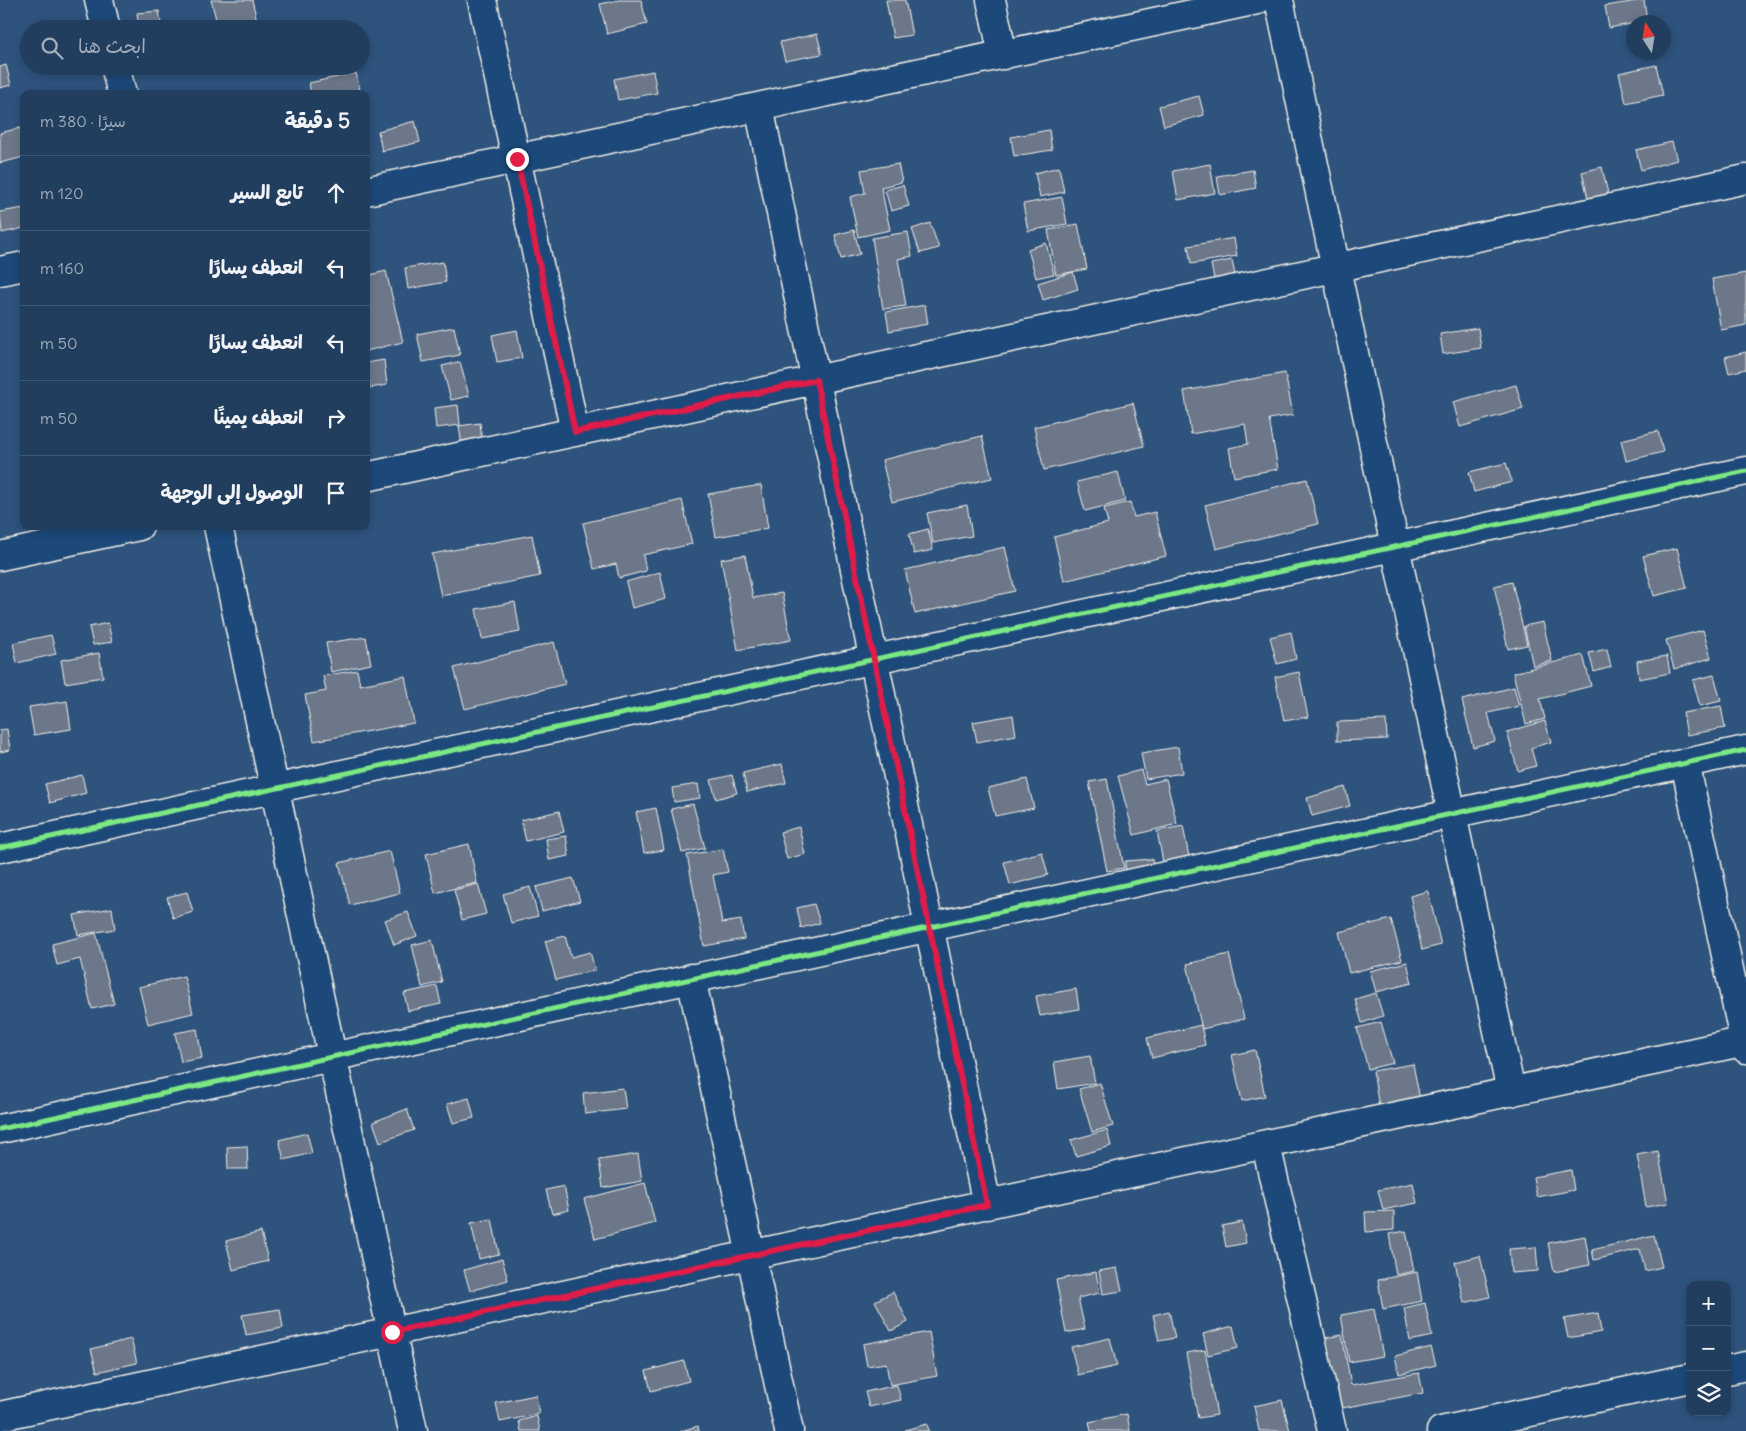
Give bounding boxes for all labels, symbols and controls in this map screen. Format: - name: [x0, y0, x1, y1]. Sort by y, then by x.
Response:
- north arrow: [1626, 15, 1671, 60]
- search box: [20, 20, 370, 75]
- icon: search: [38, 34, 66, 62]
- text: ابحث هنا: [78, 34, 146, 58]
- text: 5 دقيقة: [284, 107, 350, 134]
- text: سيرًا · 380 m: [40, 111, 126, 131]
- route end: [506, 148, 529, 171]
- icon: ahead: [322, 179, 350, 207]
- text: تابع السير: [231, 180, 303, 204]
- text: 120 m: [40, 183, 84, 203]
- icon: left: [322, 254, 350, 282]
- text: انعطف يسارًا: [209, 255, 303, 279]
- text: 160 m: [40, 258, 84, 278]
- icon: left: [322, 329, 350, 357]
- text: انعطف يسارًا: [209, 330, 303, 354]
- text: 50 m: [40, 333, 78, 353]
- icon: right: [322, 404, 350, 432]
- text: انعطف يمينًا: [214, 405, 303, 429]
- text: 50 m: [40, 408, 78, 428]
- icon: arrive: [322, 479, 350, 507]
- text: الوصول إلى الوجهة: [160, 480, 303, 504]
- map controls: [1686, 1281, 1731, 1416]
- button: +: [1686, 1281, 1731, 1326]
- route start: [381, 1321, 404, 1344]
- button: −: [1686, 1326, 1731, 1371]
- button: layers: [1686, 1371, 1731, 1416]

